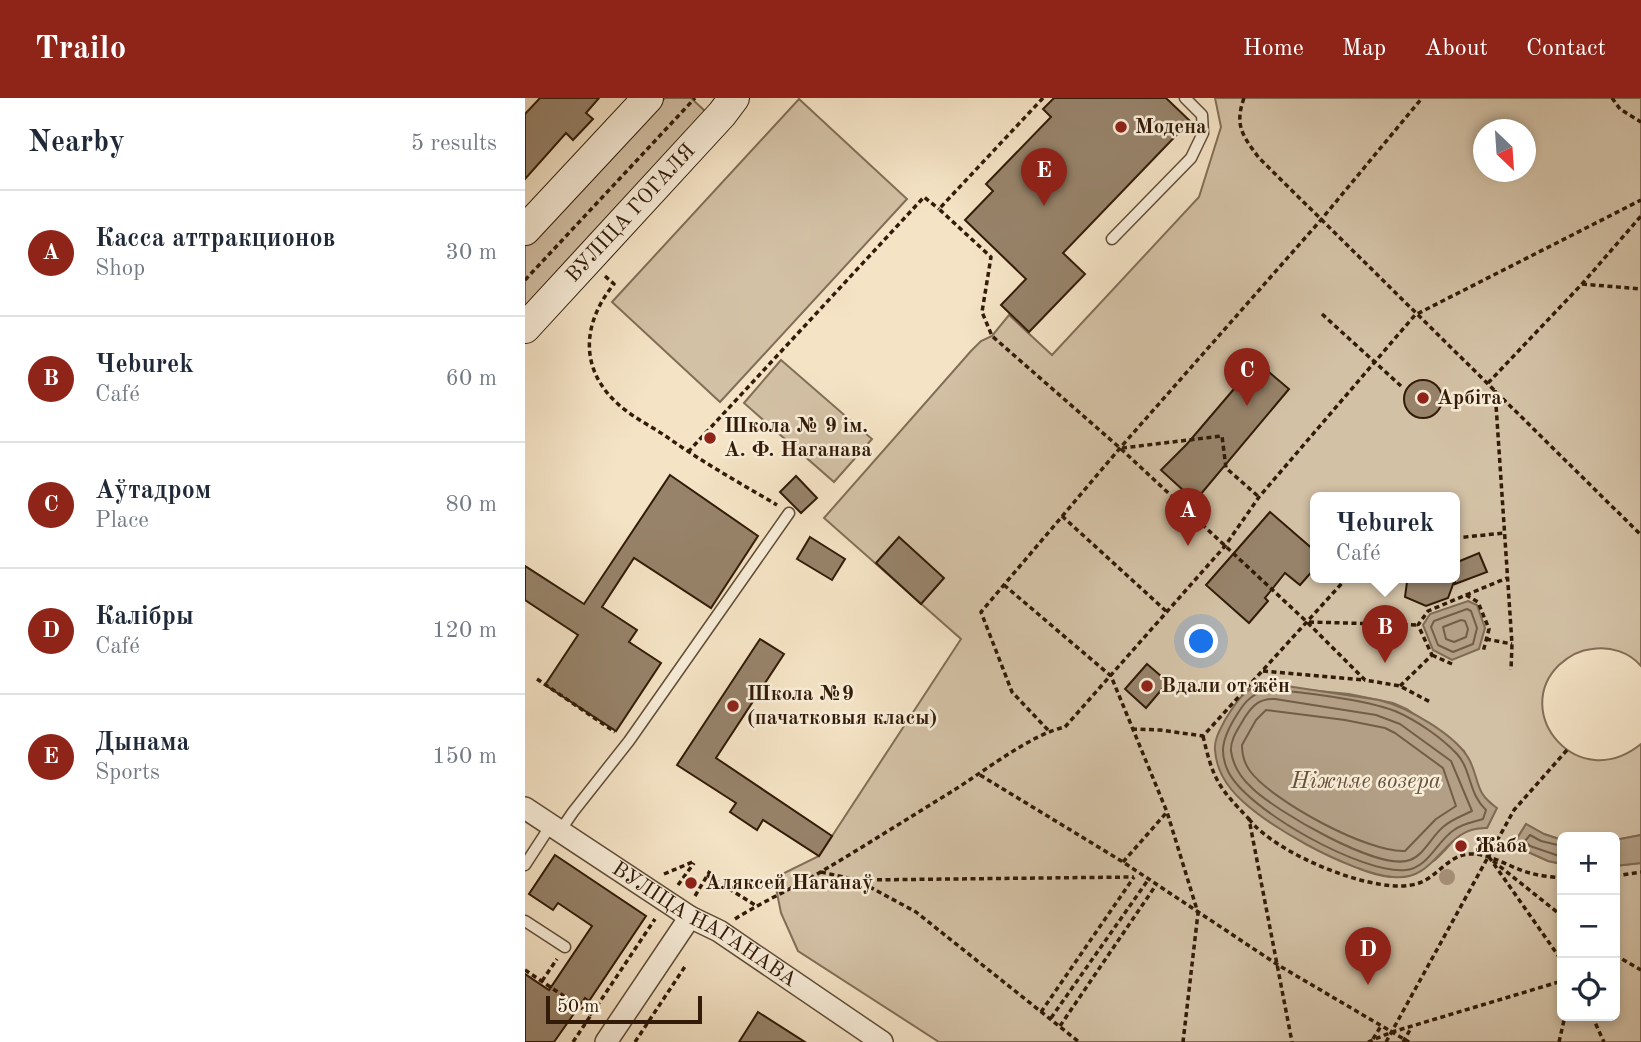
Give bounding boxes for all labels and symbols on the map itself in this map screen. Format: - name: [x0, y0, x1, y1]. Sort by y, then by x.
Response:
- place label: Модена: [1135, 117, 1207, 138]
- marker: Модена: [1113, 119, 1129, 135]
- north arrow: [1473, 119, 1536, 182]
- street label: ВУЛІЦА ГОГАЛЯ: [562, 140, 699, 286]
- pin: E: [1021, 148, 1067, 206]
- pin: C: [1224, 348, 1270, 406]
- place label: Арбіта: [1437, 388, 1502, 409]
- marker: Арбіта: [1415, 390, 1431, 406]
- place label: Школа № 9 ім. А. Ф. Наганава: [724, 416, 872, 461]
- marker: Школа № 9 ім. А. Ф. Наганава: [702, 430, 718, 446]
- pin: A: [1165, 488, 1211, 546]
- pin: B: [1362, 605, 1408, 663]
- your location: [1184, 624, 1218, 658]
- place label: Вдали от жён: [1161, 676, 1290, 697]
- marker: Вдали от жён: [1139, 678, 1155, 694]
- place label: Школа №9 (пачатковыя класы): [747, 684, 937, 729]
- marker: Школа №9 (пачатковыя класы): [725, 698, 741, 714]
- water label: Ніжняе возера: [1290, 770, 1441, 794]
- place label: Жаба: [1475, 836, 1528, 857]
- marker: Жаба: [1453, 838, 1469, 854]
- street label: ВУЛІЦА НАГАНАВА: [608, 858, 800, 991]
- place label: Аляксей Наганаў: [705, 873, 873, 894]
- marker: Аляксей Наганаў: [683, 875, 699, 891]
- pin: D: [1345, 927, 1391, 985]
- scale bar: [546, 993, 702, 1025]

